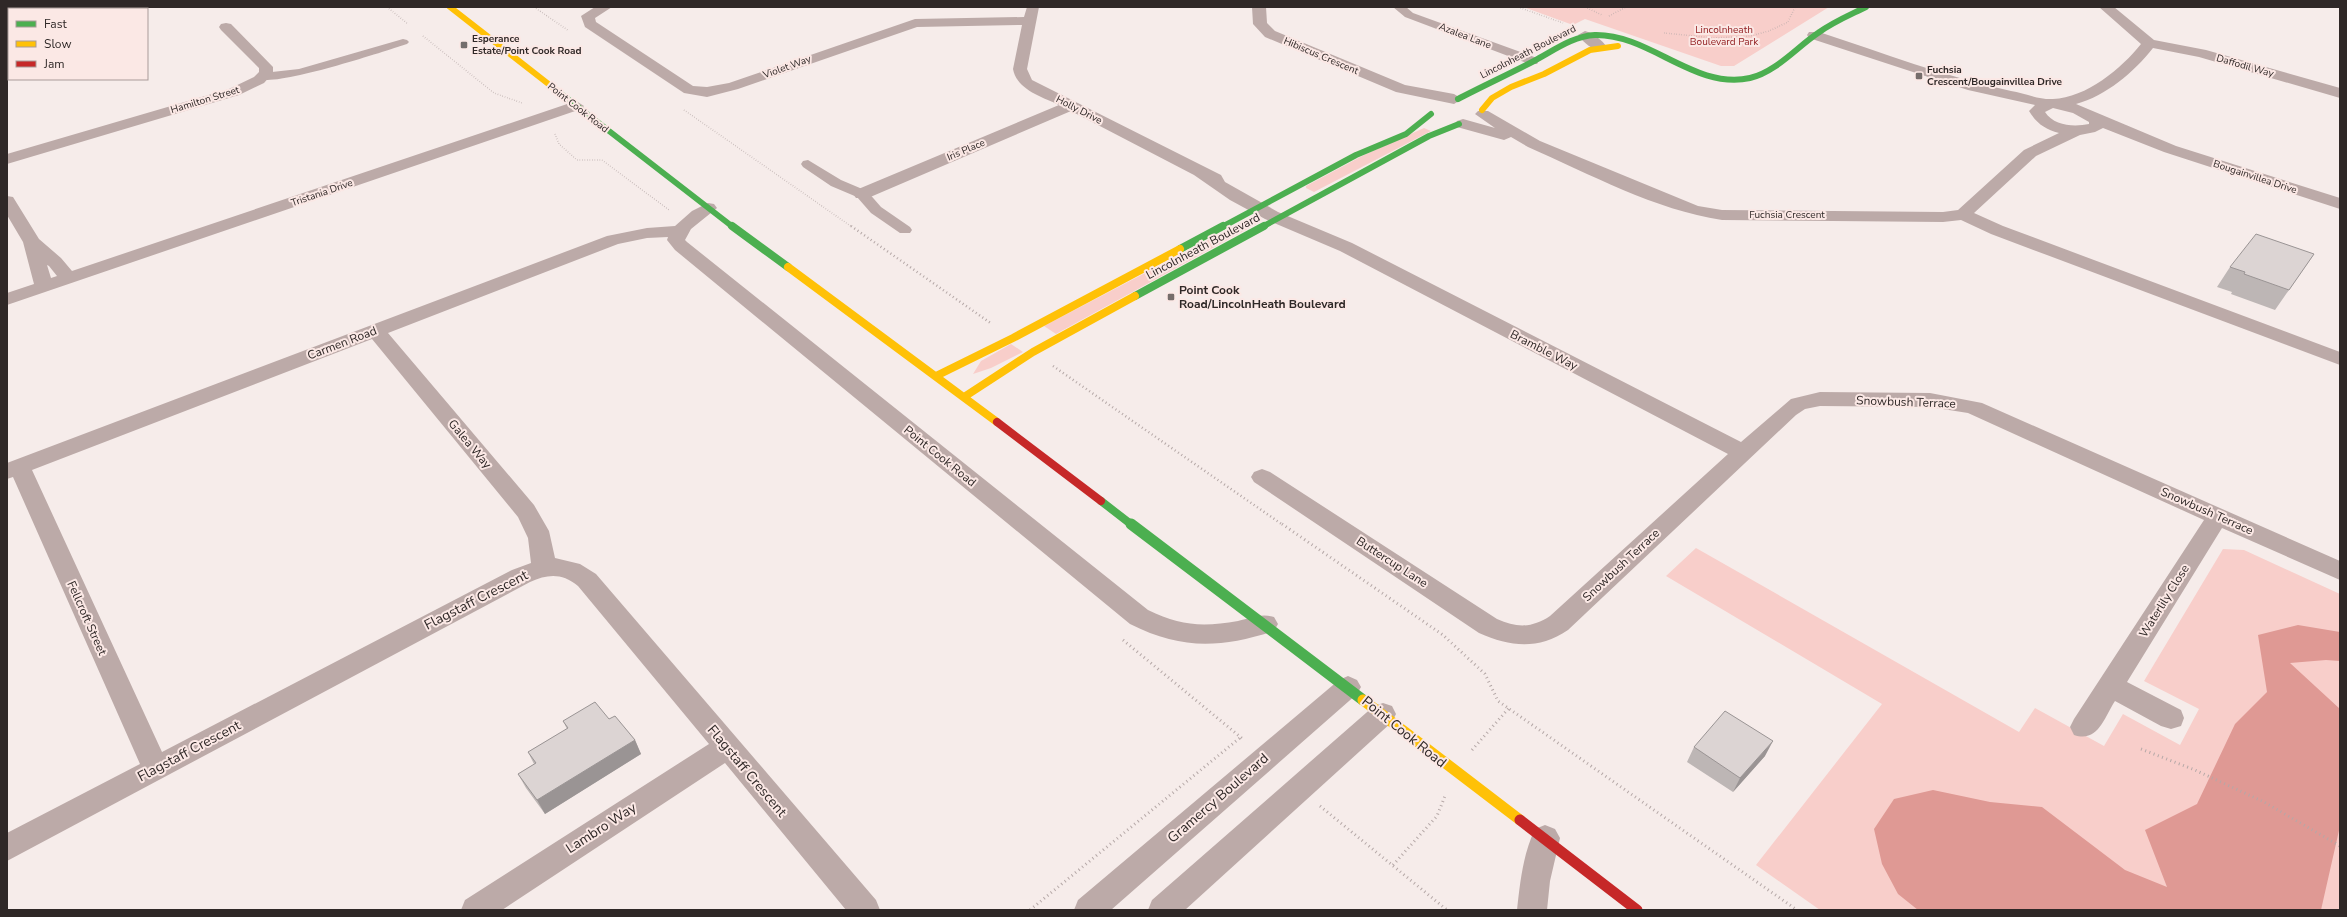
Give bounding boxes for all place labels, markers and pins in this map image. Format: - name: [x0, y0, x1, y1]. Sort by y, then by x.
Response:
- place label: Esperance Estate/Point Cook Road: [472, 32, 581, 58]
- marker: Esperance Estate/Point Cook Road: [459, 40, 469, 50]
- place label: Fuchsia Crescent/Bougainvillea Drive: [1927, 63, 2063, 89]
- marker: Fuchsia Crescent/Bougainvillea Drive: [1914, 71, 1924, 81]
- place label: Point Cook Road/LincolnHeath Boulevard: [1179, 282, 1346, 312]
- marker: Point Cook Road/LincolnHeath Boulevard: [1166, 292, 1176, 302]

